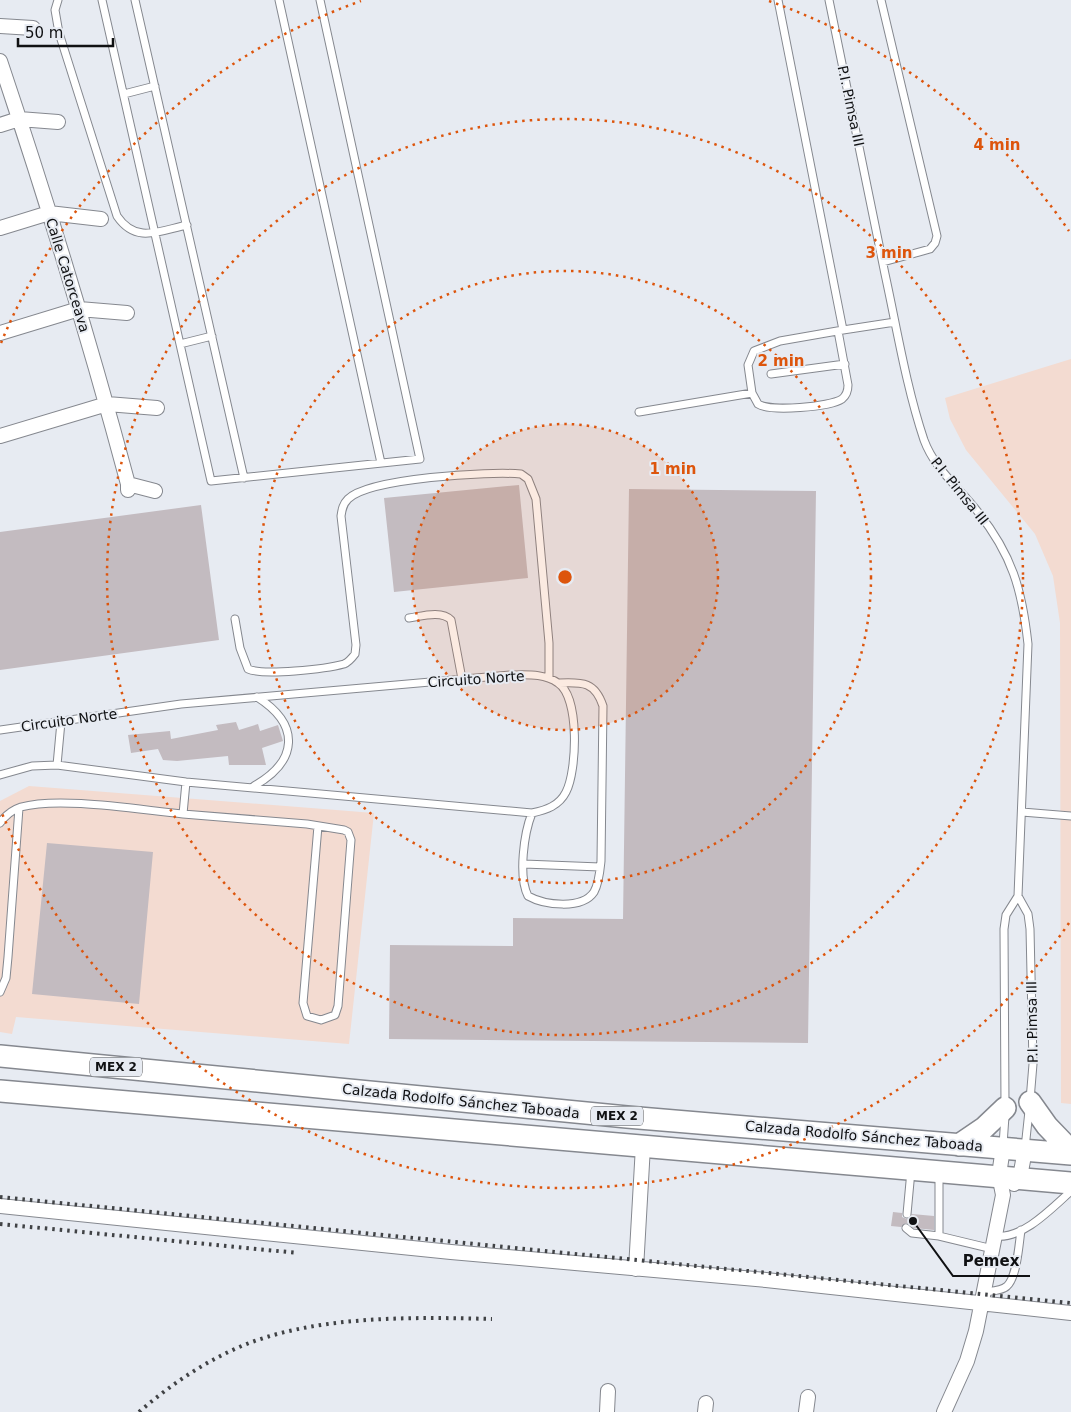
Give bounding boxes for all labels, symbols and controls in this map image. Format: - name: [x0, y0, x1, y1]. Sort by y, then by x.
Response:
- scale bar: [18, 15, 112, 47]
- text: 50 m: [25, 24, 63, 42]
- street label: P.I. Pimsa III: [835, 64, 867, 148]
- text: 4 min: [973, 136, 1021, 154]
- street label: Calle Catorceava: [43, 216, 93, 334]
- text: 3 min: [865, 244, 913, 262]
- text: 2 min: [757, 352, 805, 370]
- street label: P.I. Pimsa III: [928, 454, 992, 528]
- text: 1 min: [649, 460, 697, 478]
- centre of rings: [556, 568, 574, 586]
- street label: Circuito Norte: [427, 668, 525, 690]
- street label: Circuito Norte: [20, 705, 118, 735]
- street label: P.I. Pimsa III: [1023, 981, 1041, 1063]
- road number: MEX 2: [90, 1058, 142, 1076]
- street label: Calzada Rodolfo Sánchez Taboada: [341, 1081, 581, 1121]
- road number: MEX 2: [591, 1106, 643, 1126]
- street label: Calzada Rodolfo Sánchez Taboada: [744, 1118, 984, 1154]
- callout: Pemex: [953, 1246, 1030, 1276]
- text: Pemex: [963, 1252, 1020, 1270]

